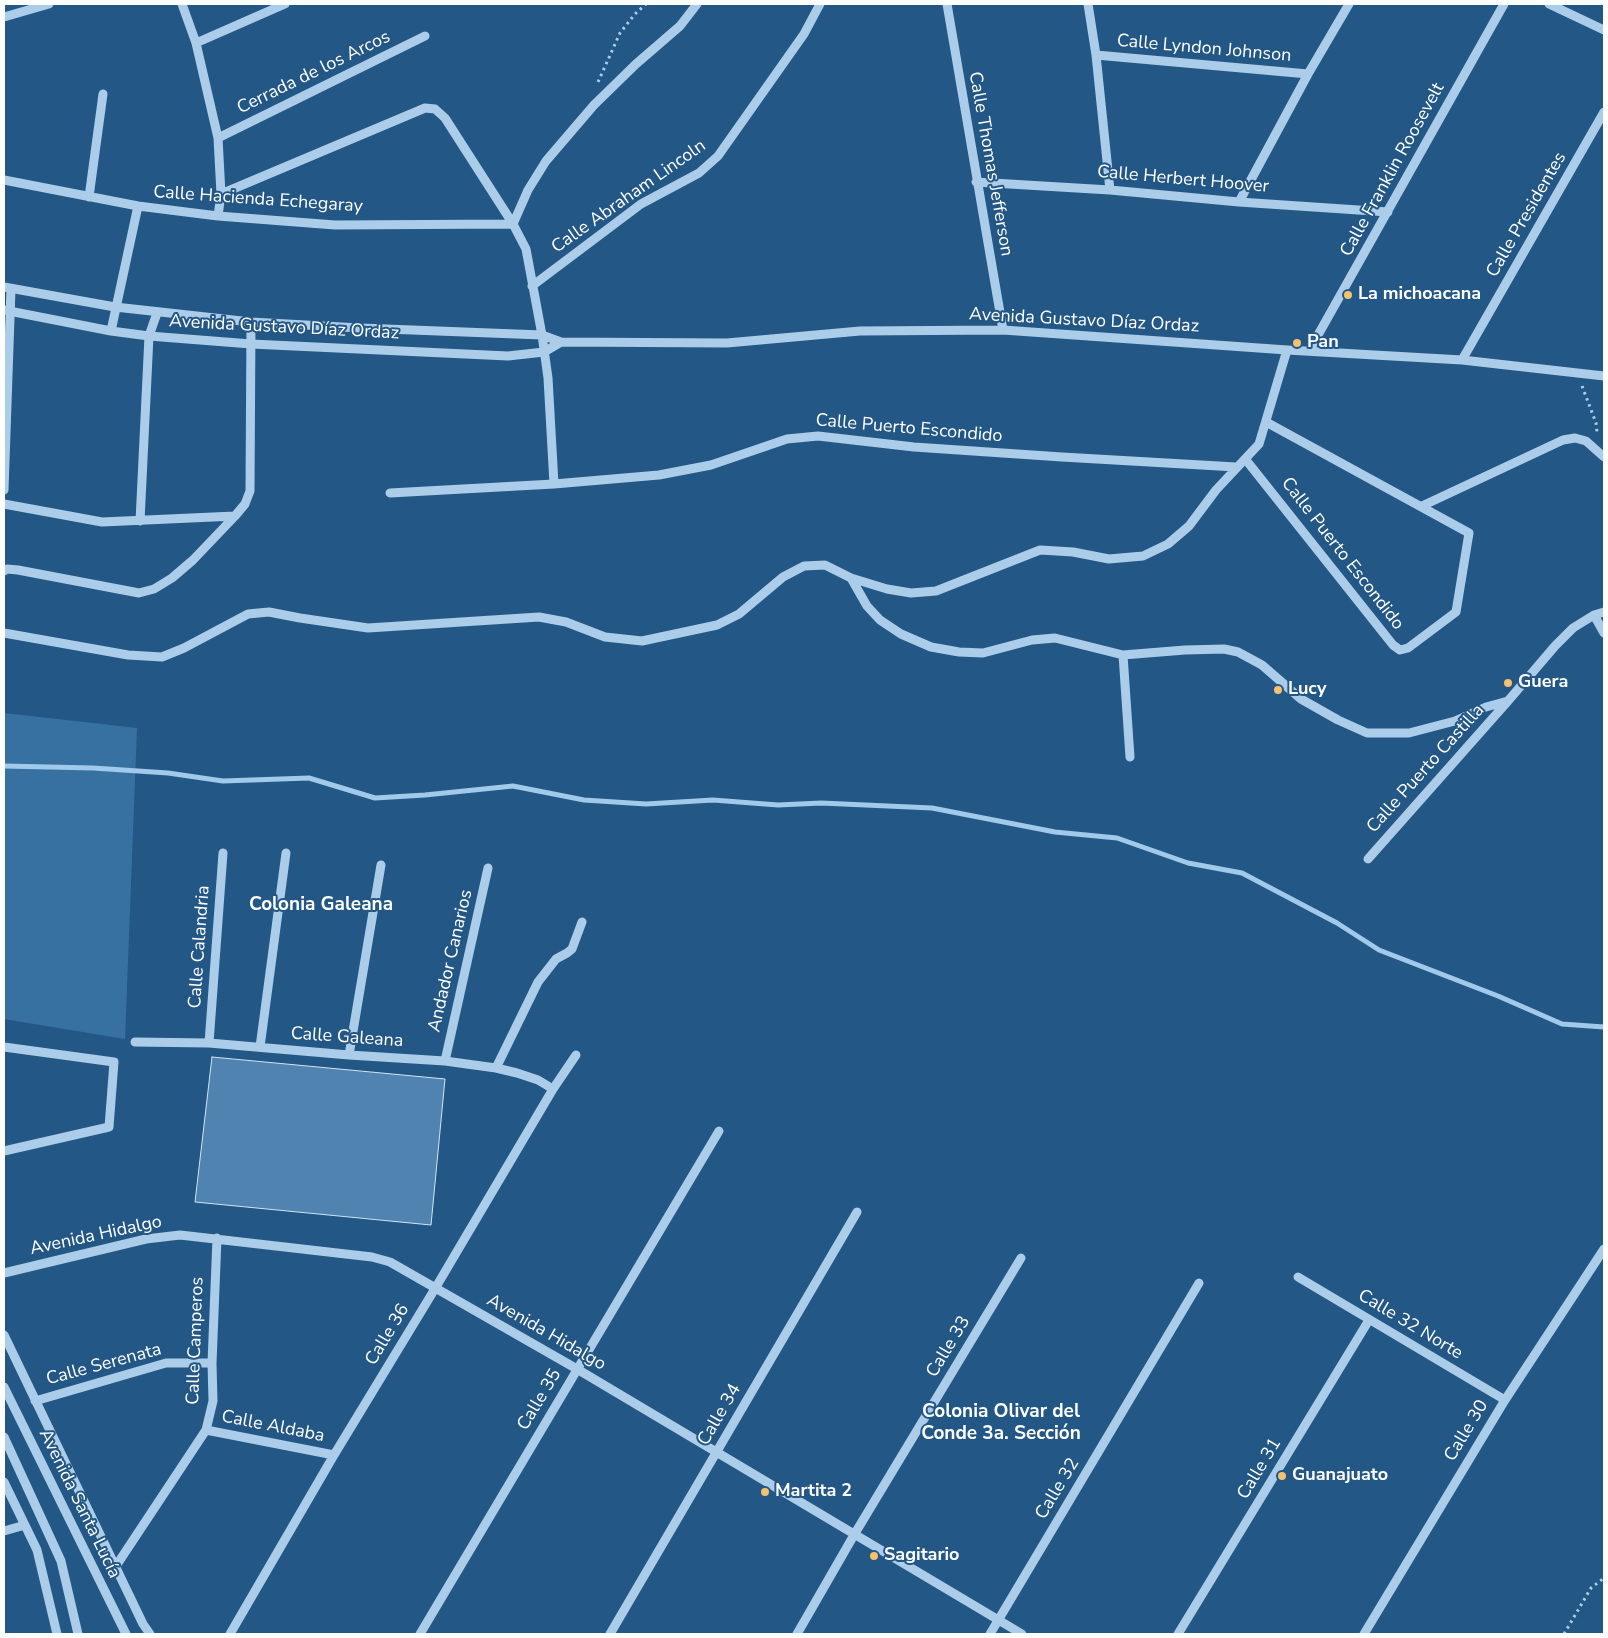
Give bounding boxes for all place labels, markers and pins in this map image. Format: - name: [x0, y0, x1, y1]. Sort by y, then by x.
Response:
- place label: La michoacana: [1358, 284, 1481, 306]
- marker: La michoacana: [1342, 289, 1354, 301]
- place label: Pan: [1307, 332, 1339, 354]
- marker: Pan: [1291, 337, 1303, 349]
- place label: Guera: [1518, 672, 1568, 694]
- marker: Guera: [1502, 677, 1514, 689]
- place label: Lucy: [1288, 679, 1326, 701]
- marker: Lucy: [1272, 684, 1284, 696]
- place label: Guanajuato: [1292, 1465, 1388, 1487]
- marker: Guanajuato: [1276, 1470, 1288, 1482]
- place label: Martita 2: [775, 1481, 852, 1503]
- marker: Martita 2: [759, 1486, 771, 1498]
- place label: Sagitario: [884, 1545, 959, 1567]
- marker: Sagitario: [868, 1550, 880, 1562]

